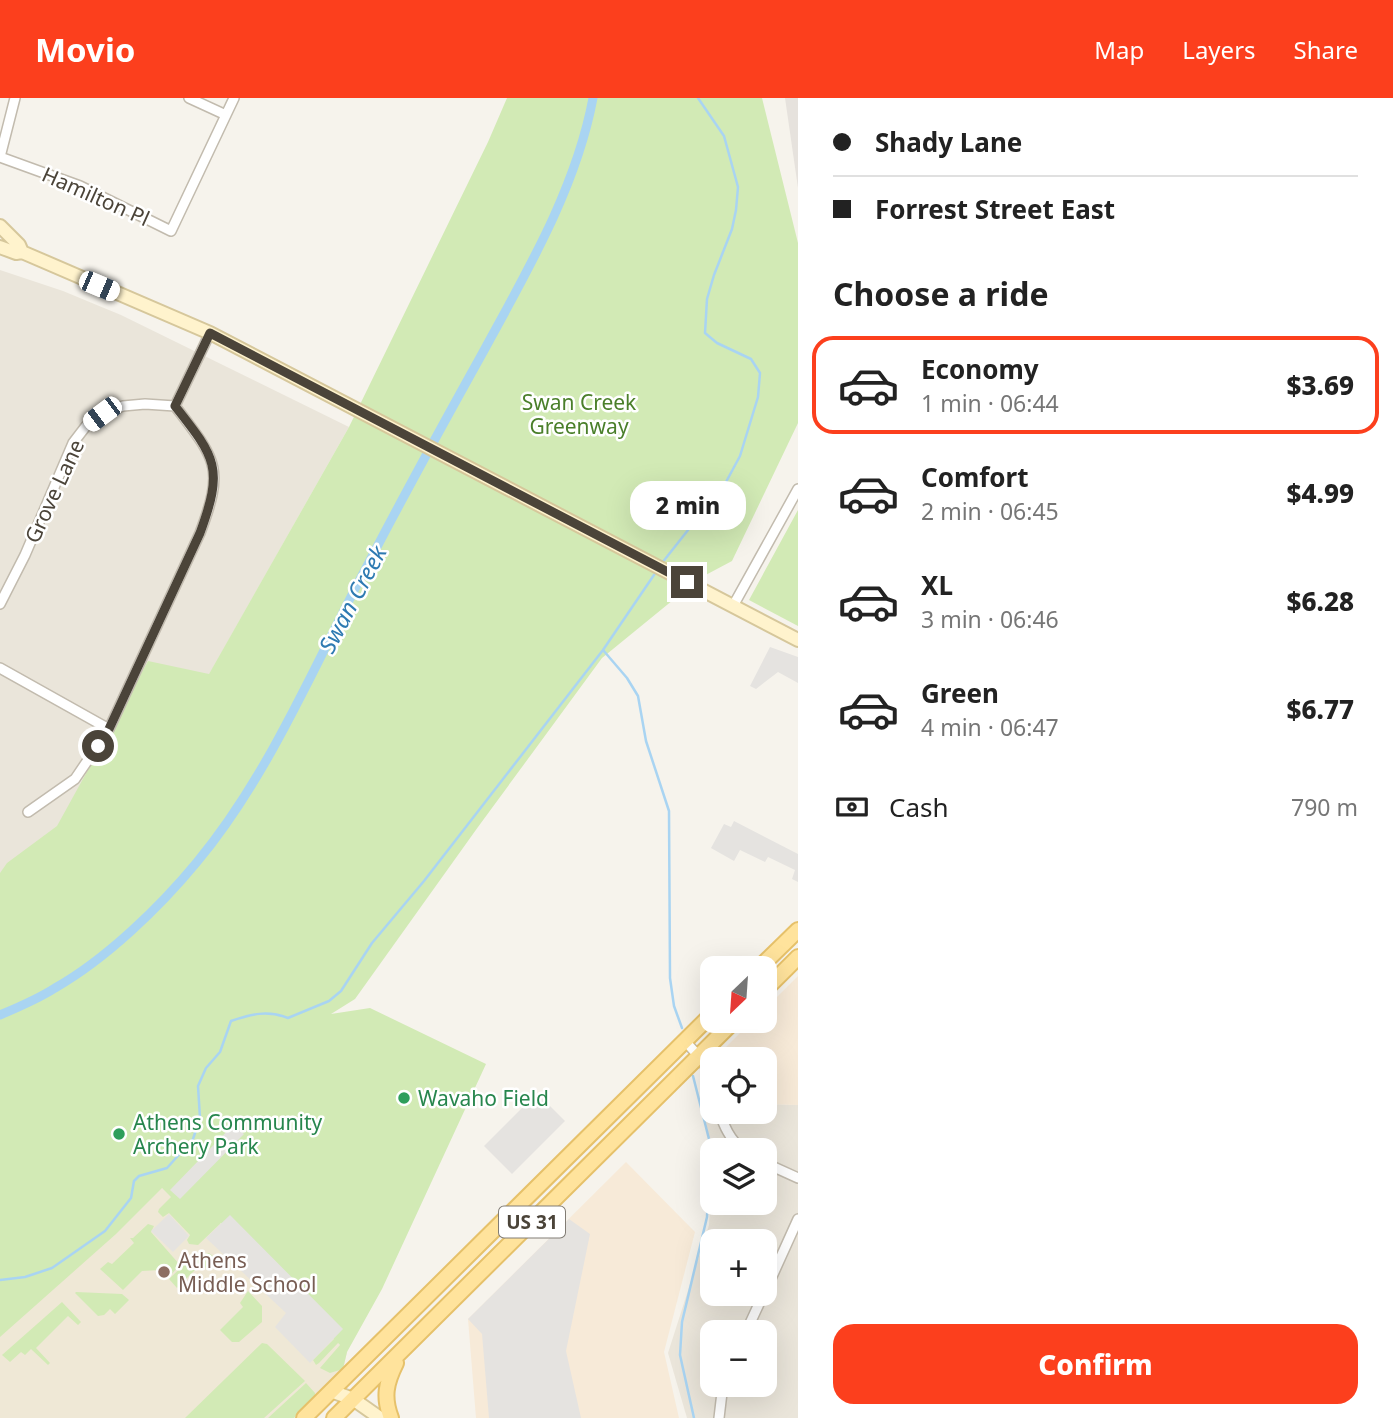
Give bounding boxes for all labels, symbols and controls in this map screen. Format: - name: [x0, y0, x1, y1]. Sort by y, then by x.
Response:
- text: Movio: [35, 27, 135, 72]
- text: Map: [1094, 33, 1144, 66]
- text: Layers: [1182, 33, 1256, 66]
- text: Share: [1294, 33, 1358, 66]
- text: Shady Lane: [875, 124, 1022, 160]
- street label: Hamilton Pl: [38, 160, 154, 232]
- text: Forrest Street East: [875, 191, 1115, 227]
- car: [76, 268, 123, 304]
- text: Choose a ride: [833, 272, 1049, 315]
- text: Economy: [921, 351, 1039, 387]
- icon: car: [837, 354, 900, 417]
- text: $3.69: [1287, 367, 1354, 403]
- text: 1 min · 06:44: [921, 387, 1059, 419]
- park label: Swan Creek Greenway: [522, 388, 637, 440]
- car: [79, 393, 126, 435]
- street label: Grove Lane: [18, 435, 90, 547]
- text: Comfort: [921, 459, 1029, 495]
- icon: car: [837, 462, 900, 525]
- text: $4.99: [1287, 475, 1354, 511]
- callout: 2 min: [629, 480, 745, 530]
- text: 2 min: [656, 489, 720, 521]
- text: 2 min · 06:45: [921, 495, 1059, 527]
- water label: Swan Creek: [310, 538, 394, 658]
- route end: [671, 566, 703, 598]
- text: XL: [921, 567, 953, 603]
- icon: car: [837, 570, 900, 633]
- text: $6.28: [1287, 583, 1354, 619]
- text: 3 min · 06:46: [921, 603, 1059, 635]
- text: Green: [921, 675, 999, 711]
- icon: car: [837, 678, 900, 741]
- text: $6.77: [1287, 691, 1354, 727]
- text: 4 min · 06:47: [921, 711, 1059, 743]
- route start: [82, 730, 114, 762]
- icon: cash: [833, 788, 871, 826]
- text: Cash: [889, 789, 949, 825]
- text: 790 m: [1291, 791, 1358, 823]
- north arrow: [700, 956, 777, 1032]
- map controls: [700, 956, 777, 1397]
- button: locate: [700, 1047, 777, 1124]
- place label: Wavaho Field: [418, 1084, 549, 1112]
- marker: Wavaho Field: [396, 1090, 412, 1106]
- place label: Athens Community Archery Park: [133, 1108, 323, 1160]
- marker: Athens Community Archery Park: [111, 1126, 127, 1142]
- button: layers: [700, 1138, 777, 1215]
- road number: US 31: [499, 1206, 565, 1238]
- button: +: [700, 1229, 777, 1306]
- place label: Athens Middle School: [178, 1246, 316, 1298]
- marker: Athens Middle School: [156, 1264, 172, 1280]
- button: −: [700, 1320, 777, 1397]
- button: Confirm: [833, 1324, 1358, 1404]

